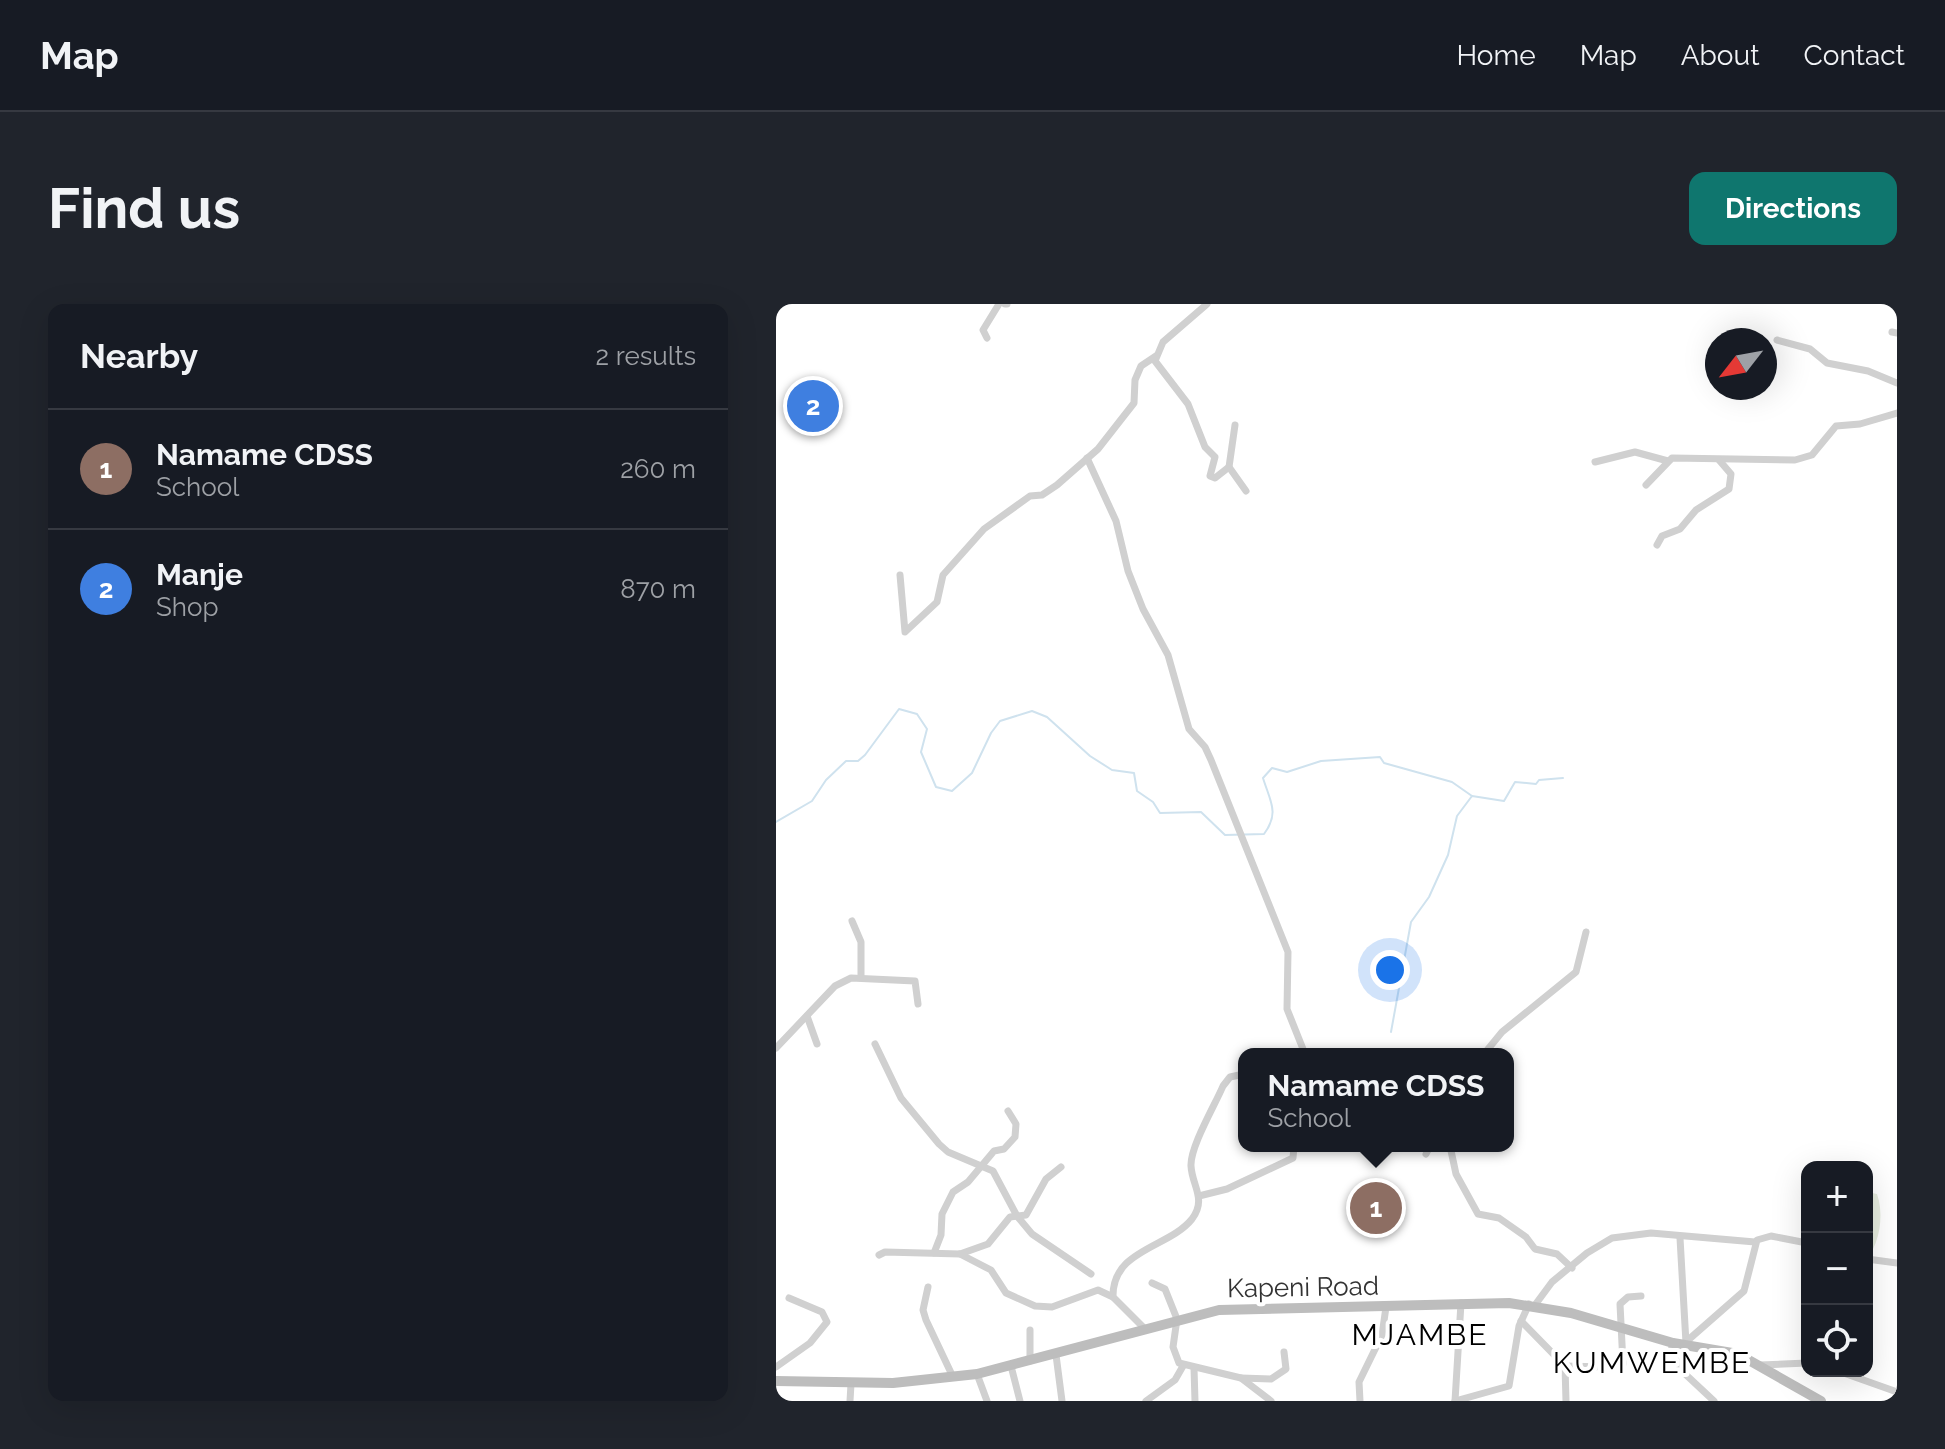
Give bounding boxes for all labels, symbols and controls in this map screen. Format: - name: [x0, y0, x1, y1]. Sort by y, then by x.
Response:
- text: Map: [40, 33, 119, 78]
- text: Home: [1456, 39, 1536, 72]
- text: Map: [1580, 39, 1637, 72]
- text: About: [1681, 39, 1760, 72]
- text: Contact: [1804, 39, 1905, 72]
- button: Directions: [1689, 172, 1897, 245]
- text: Find us: [48, 175, 240, 241]
- north arrow: [1705, 328, 1777, 400]
- text: Nearby: [80, 336, 198, 376]
- text: 2 results: [596, 341, 696, 371]
- pin: 2: [787, 376, 839, 436]
- text: Namame CDSS: [156, 437, 373, 472]
- text: 1: [100, 454, 112, 484]
- text: 260 m: [620, 454, 696, 484]
- text: School: [156, 472, 239, 502]
- text: Manje: [156, 557, 243, 592]
- text: 2: [99, 574, 113, 604]
- text: 870 m: [620, 574, 696, 604]
- text: Shop: [156, 592, 218, 622]
- your location: [1370, 950, 1410, 990]
- popup: [1238, 1048, 1514, 1152]
- text: Namame CDSS: [1268, 1068, 1484, 1103]
- text: School: [1268, 1103, 1351, 1133]
- map controls: [1801, 1161, 1873, 1377]
- button: +: [1801, 1161, 1873, 1233]
- pin: 1: [1350, 1178, 1402, 1238]
- button: −: [1801, 1233, 1873, 1305]
- street label: Kapeni Road: [1227, 1271, 1379, 1303]
- button: locate: [1801, 1305, 1873, 1377]
- district label: MJAMBE: [1351, 1317, 1489, 1352]
- district label: KUMWEMBE: [1553, 1345, 1751, 1380]

